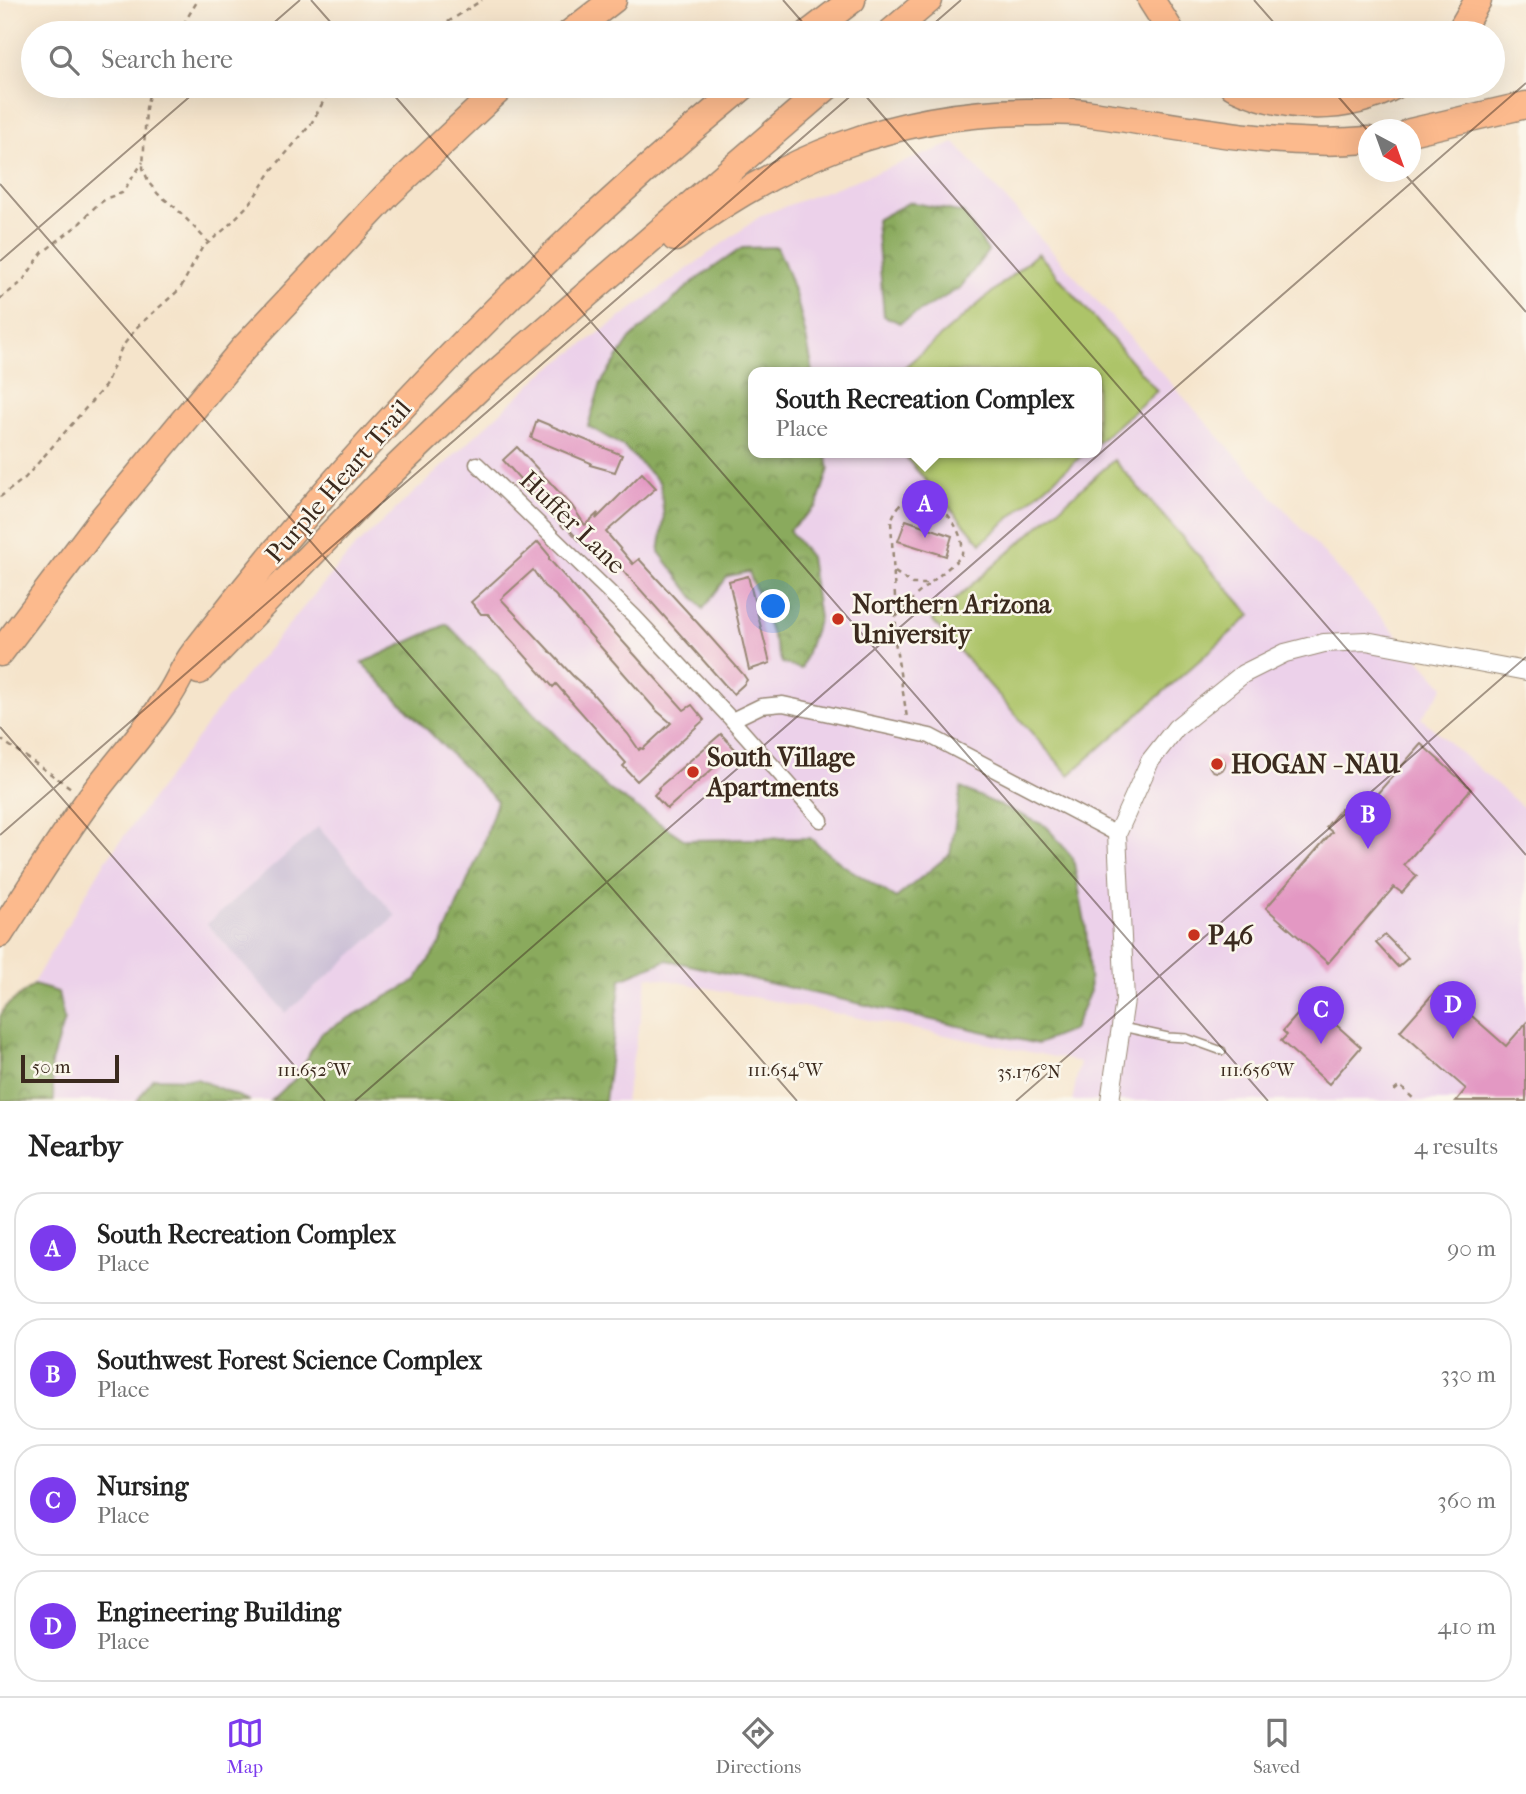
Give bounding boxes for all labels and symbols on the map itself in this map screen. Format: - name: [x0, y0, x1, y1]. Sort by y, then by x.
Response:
- north arrow: [1358, 119, 1421, 182]
- street label: Purple Heart Trail: [259, 393, 418, 569]
- street label: Huffer Lane: [513, 464, 632, 581]
- pin: A: [902, 480, 948, 538]
- your location: [756, 589, 790, 623]
- place label: Northern Arizona University: [851, 589, 1052, 650]
- marker: Northern Arizona University: [830, 611, 846, 627]
- place label: South Village Apartments: [705, 742, 855, 803]
- place label: HOGAN - NAU: [1231, 749, 1401, 780]
- marker: HOGAN - NAU: [1209, 756, 1225, 772]
- marker: South Village Apartments: [685, 764, 701, 780]
- pin: B: [1345, 791, 1391, 849]
- place label: P46: [1208, 920, 1254, 952]
- marker: P46: [1186, 927, 1202, 943]
- pin: D: [1430, 981, 1476, 1039]
- pin: C: [1298, 986, 1344, 1044]
- scale bar: [21, 1052, 119, 1084]
- text: 111.652°W: [277, 1060, 352, 1081]
- text: 111.654°W: [747, 1060, 824, 1081]
- text: 111.656°W: [1220, 1060, 1295, 1081]
- text: 35.176°N: [997, 1062, 1061, 1083]

